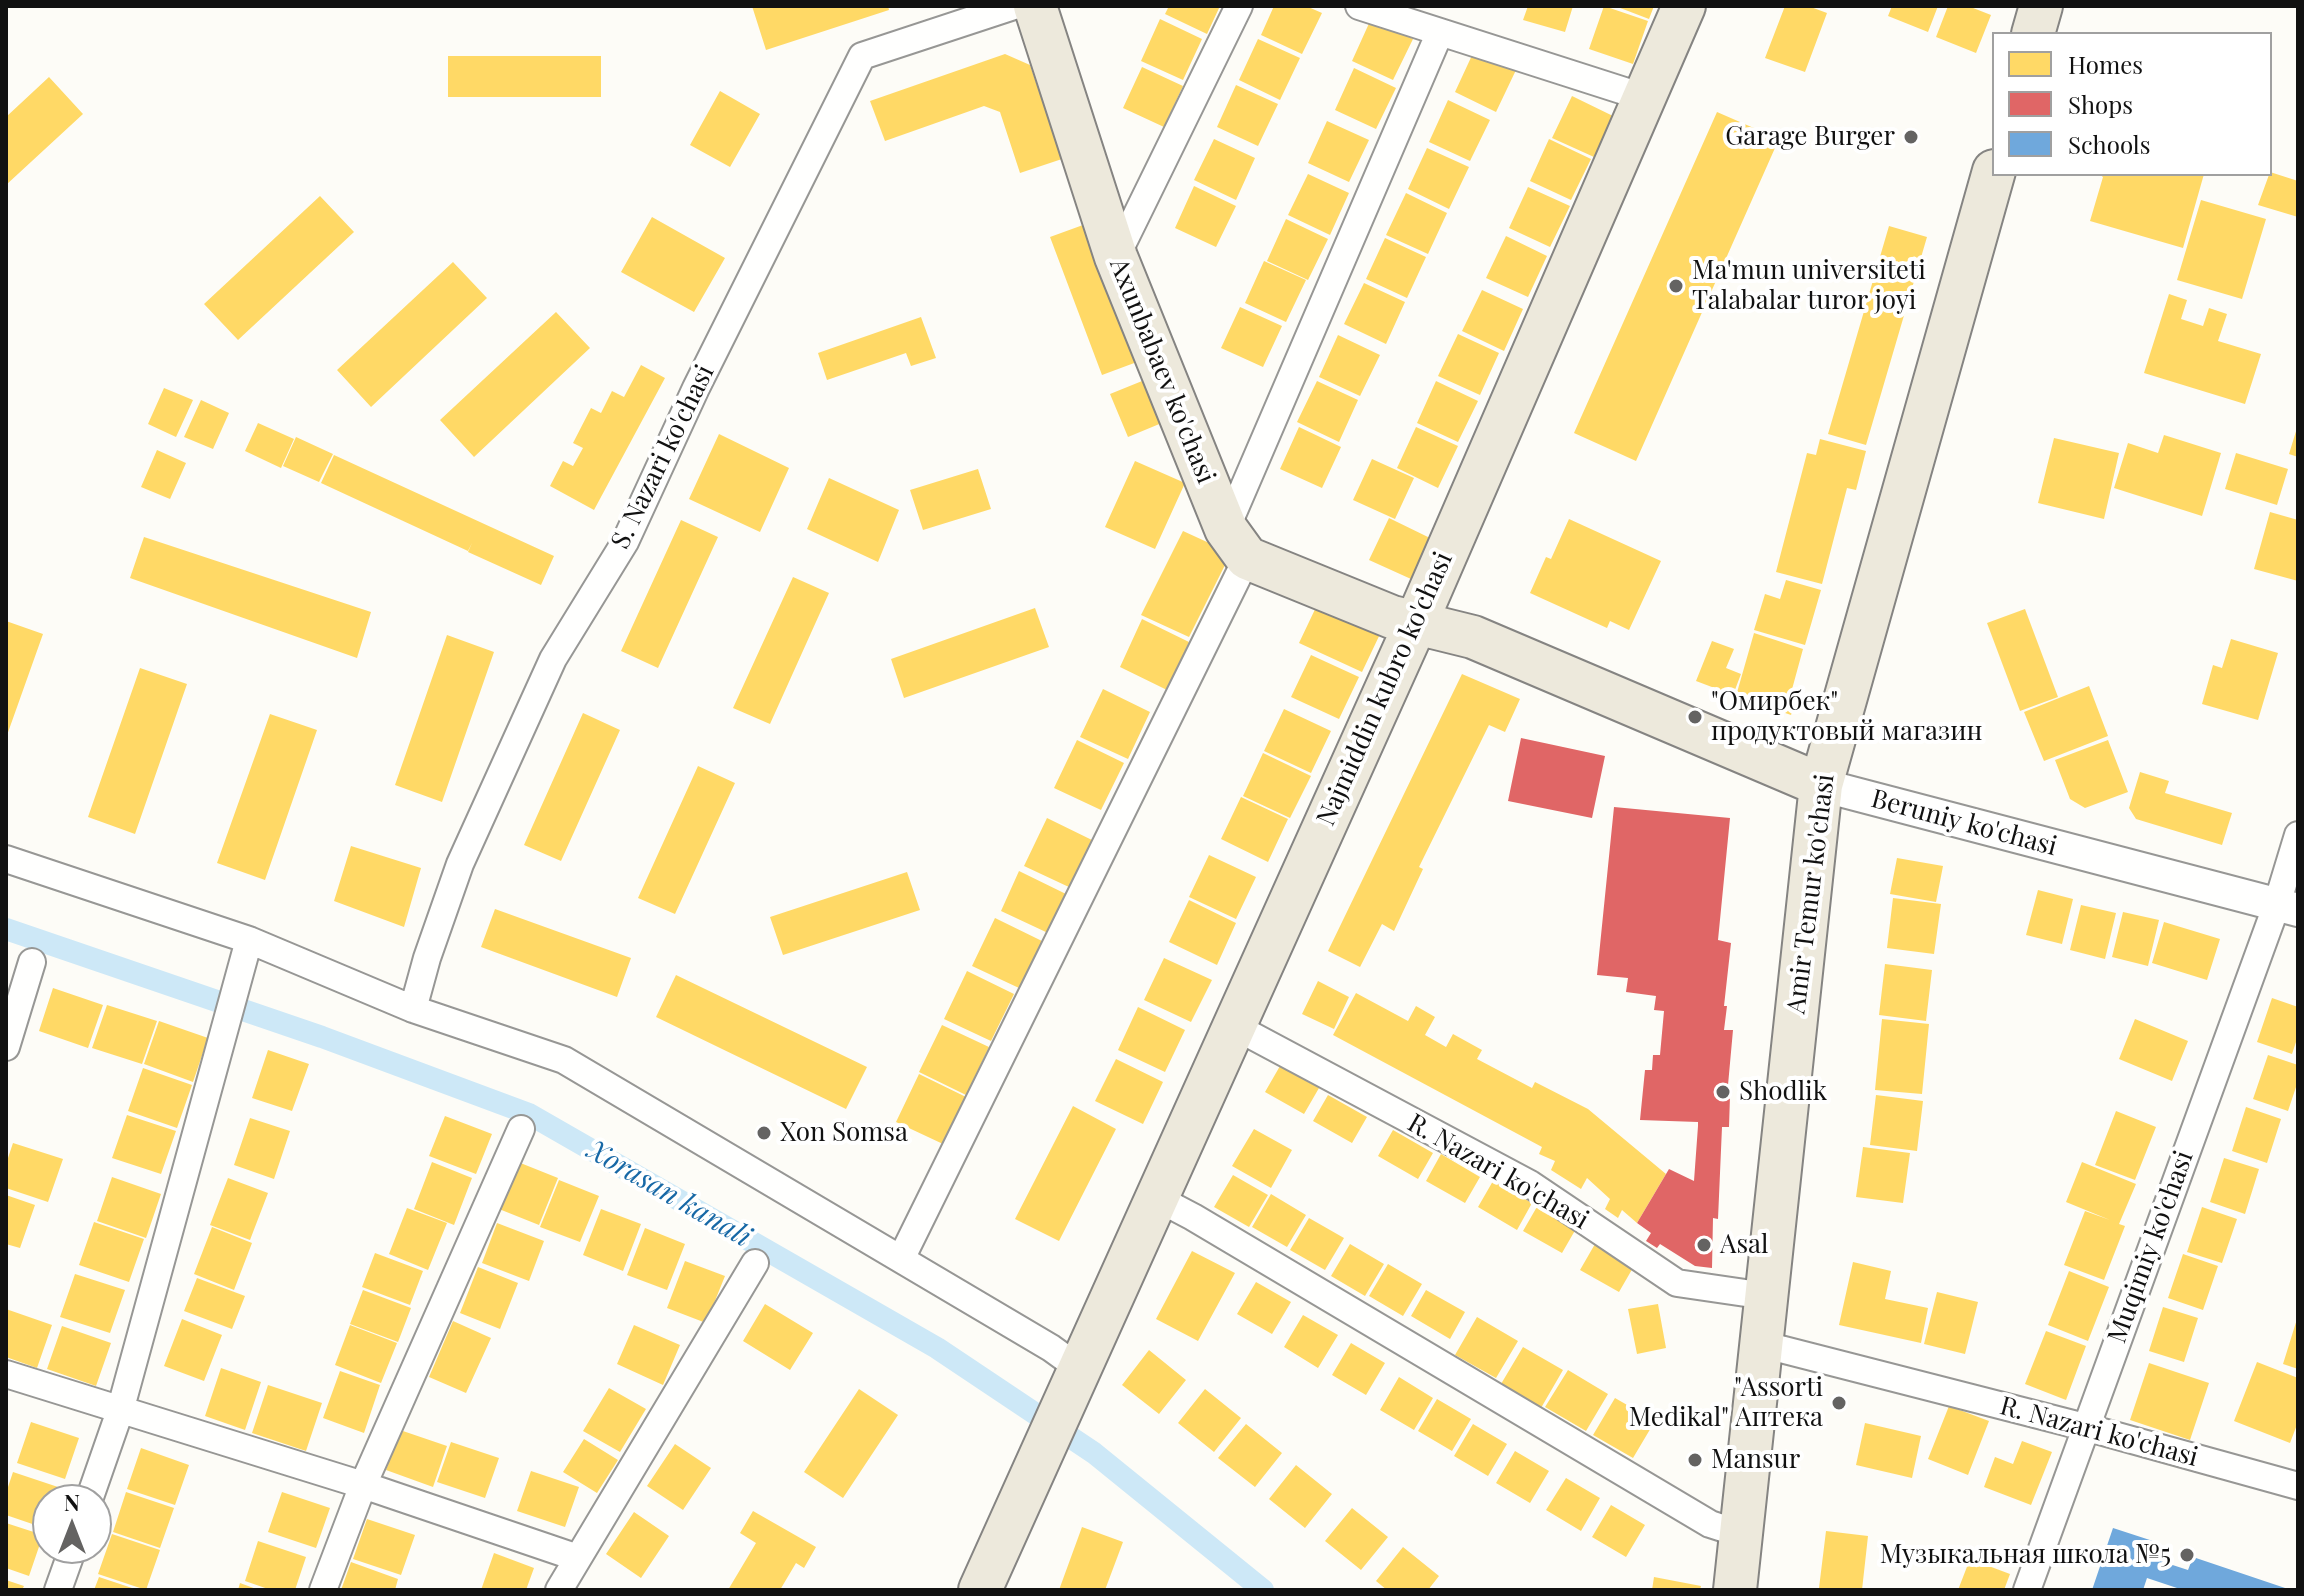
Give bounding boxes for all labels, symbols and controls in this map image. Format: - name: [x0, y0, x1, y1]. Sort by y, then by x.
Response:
- legend: [1992, 32, 2272, 176]
- text: Homes: [2068, 48, 2143, 80]
- text: Shops: [2068, 88, 2133, 120]
- place label: Garage Burger: [1725, 121, 1895, 153]
- marker: Garage Burger: [1902, 128, 1920, 146]
- text: Schools: [2068, 128, 2150, 160]
- street label: Axunbabaev ko'chasi: [1103, 254, 1221, 488]
- place label: Ma'mun universiteti Talabalar turor joyi: [1692, 255, 1926, 316]
- marker: Ma'mun universiteti Talabalar turor joyi: [1667, 277, 1685, 295]
- street label: S. Nazari ko'chasi: [605, 360, 721, 554]
- street label: Najmiddin kubro ko'chasi: [1311, 547, 1459, 831]
- place label: "Омирбек" продуктовый магазин: [1711, 686, 1982, 748]
- marker: "Омирбек" продуктовый магазин: [1686, 708, 1704, 726]
- street label: Amir Temur ko'chasi: [1781, 772, 1841, 1016]
- street label: Beruniy ko'chasi: [1868, 783, 2060, 863]
- place label: Shodlik: [1739, 1076, 1827, 1108]
- marker: Shodlik: [1714, 1083, 1732, 1101]
- street label: R. Nazari ko'chasi: [1402, 1108, 1594, 1236]
- place label: Xon Somsa: [780, 1117, 908, 1149]
- marker: Xon Somsa: [755, 1124, 773, 1142]
- water label: Xorasan kanali: [581, 1134, 757, 1254]
- street label: Muqimiy ko'chasi: [2102, 1147, 2200, 1347]
- place label: Asal: [1720, 1229, 1768, 1261]
- marker: Asal: [1695, 1236, 1713, 1254]
- place label: "Assorti Medikal" Аптека: [1629, 1372, 1823, 1434]
- street label: R. Nazari ko'chasi: [1997, 1391, 2201, 1473]
- marker: "Assorti Medikal" Аптека: [1830, 1394, 1848, 1412]
- place label: Mansur: [1711, 1444, 1800, 1476]
- marker: Mansur: [1686, 1451, 1704, 1469]
- north arrow: [32, 1484, 112, 1564]
- text: N: [64, 1487, 80, 1517]
- place label: Музыкальная школа №5: [1880, 1539, 2171, 1571]
- marker: Музыкальная школа №5: [2178, 1546, 2196, 1564]

